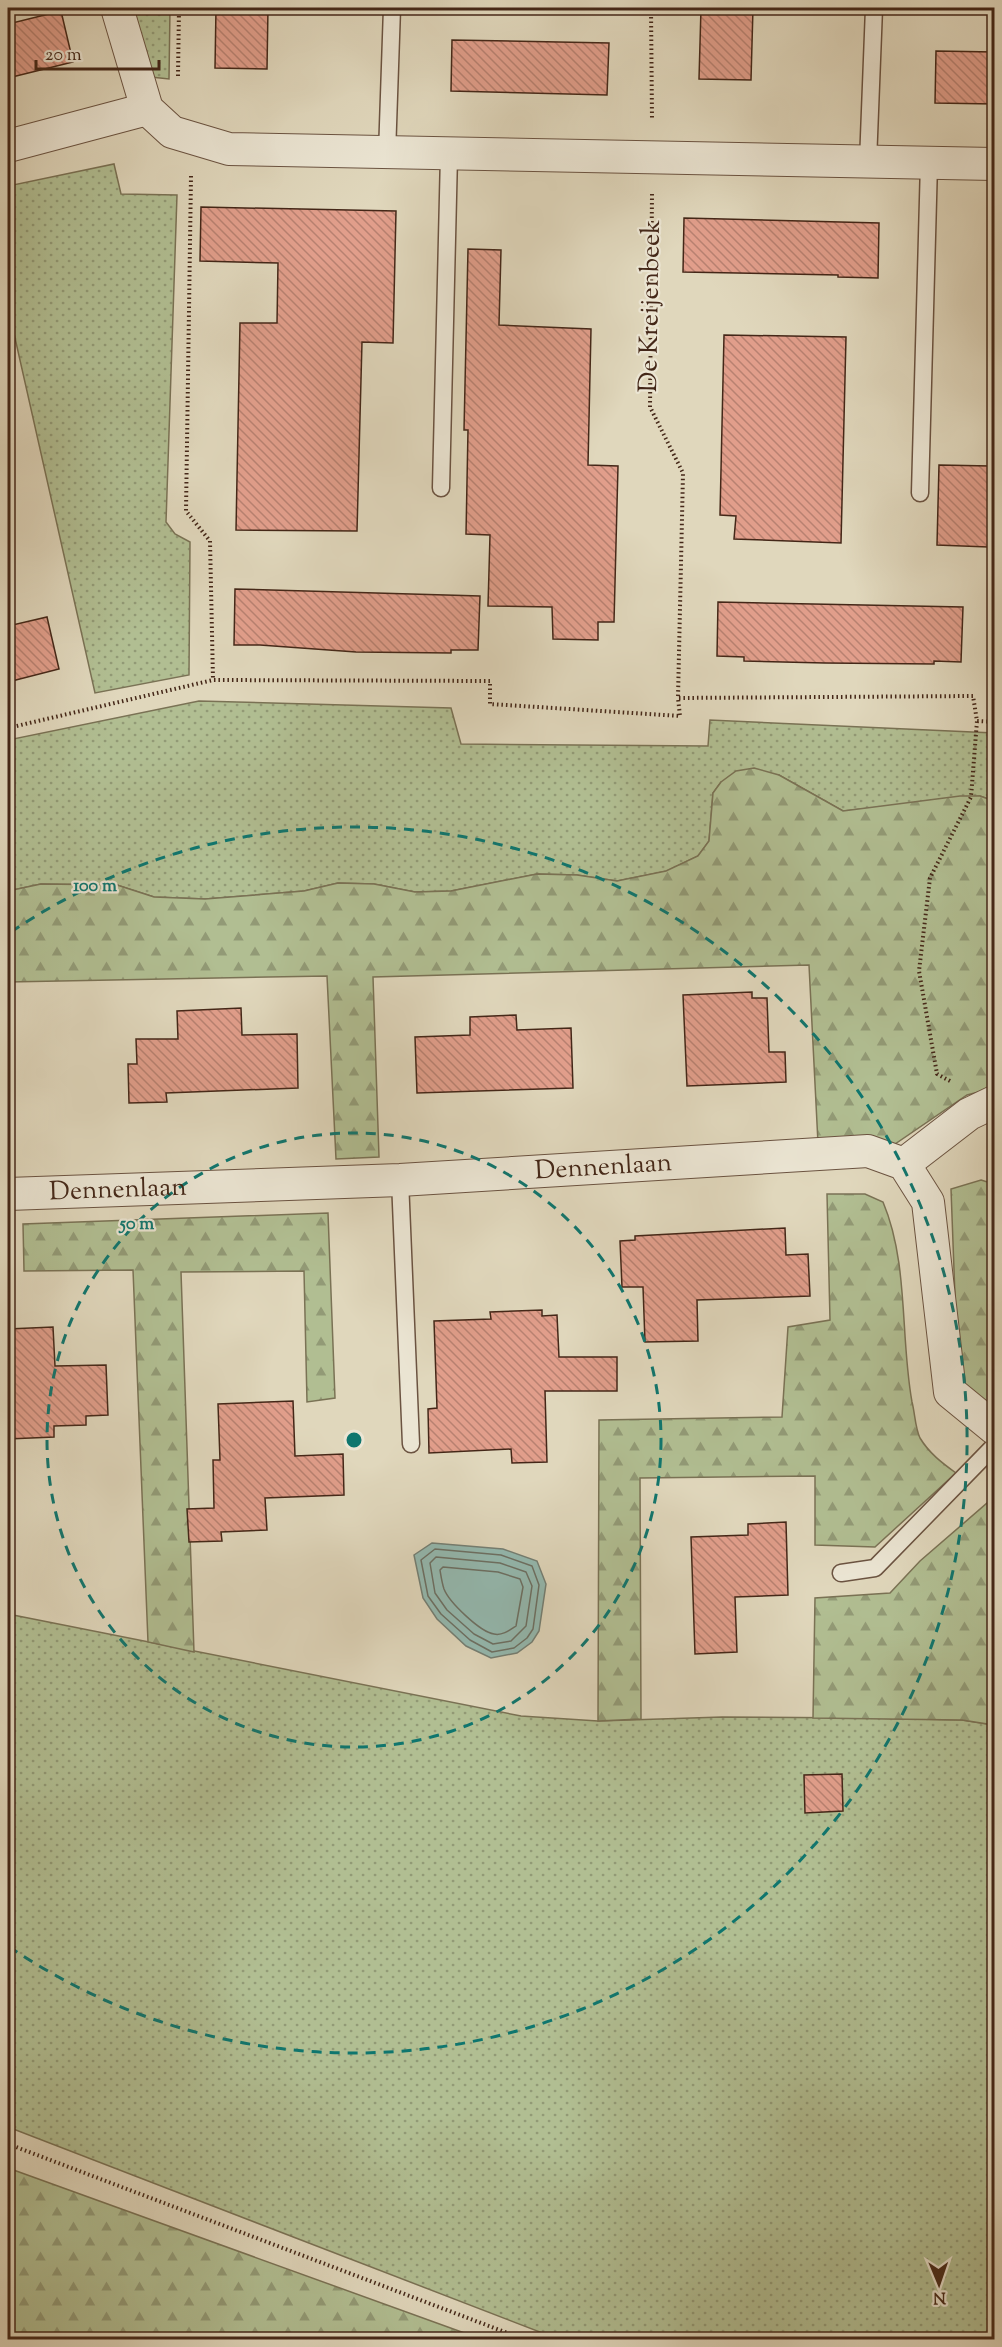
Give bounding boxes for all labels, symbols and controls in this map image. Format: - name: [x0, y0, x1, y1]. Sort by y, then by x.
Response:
- scale bar: [36, 33, 159, 71]
- text: 20 m: [45, 43, 82, 69]
- street label: De Kreijenbeek: [631, 219, 671, 393]
- text: 100 m: [73, 874, 117, 900]
- street label: Dennenlaan: [534, 1145, 673, 1190]
- street label: Dennenlaan: [49, 1169, 187, 1211]
- text: 50 m: [118, 1212, 154, 1238]
- centre of rings: [344, 1430, 364, 1450]
- north arrow: [909, 2254, 969, 2314]
- text: N: [932, 2285, 946, 2308]

